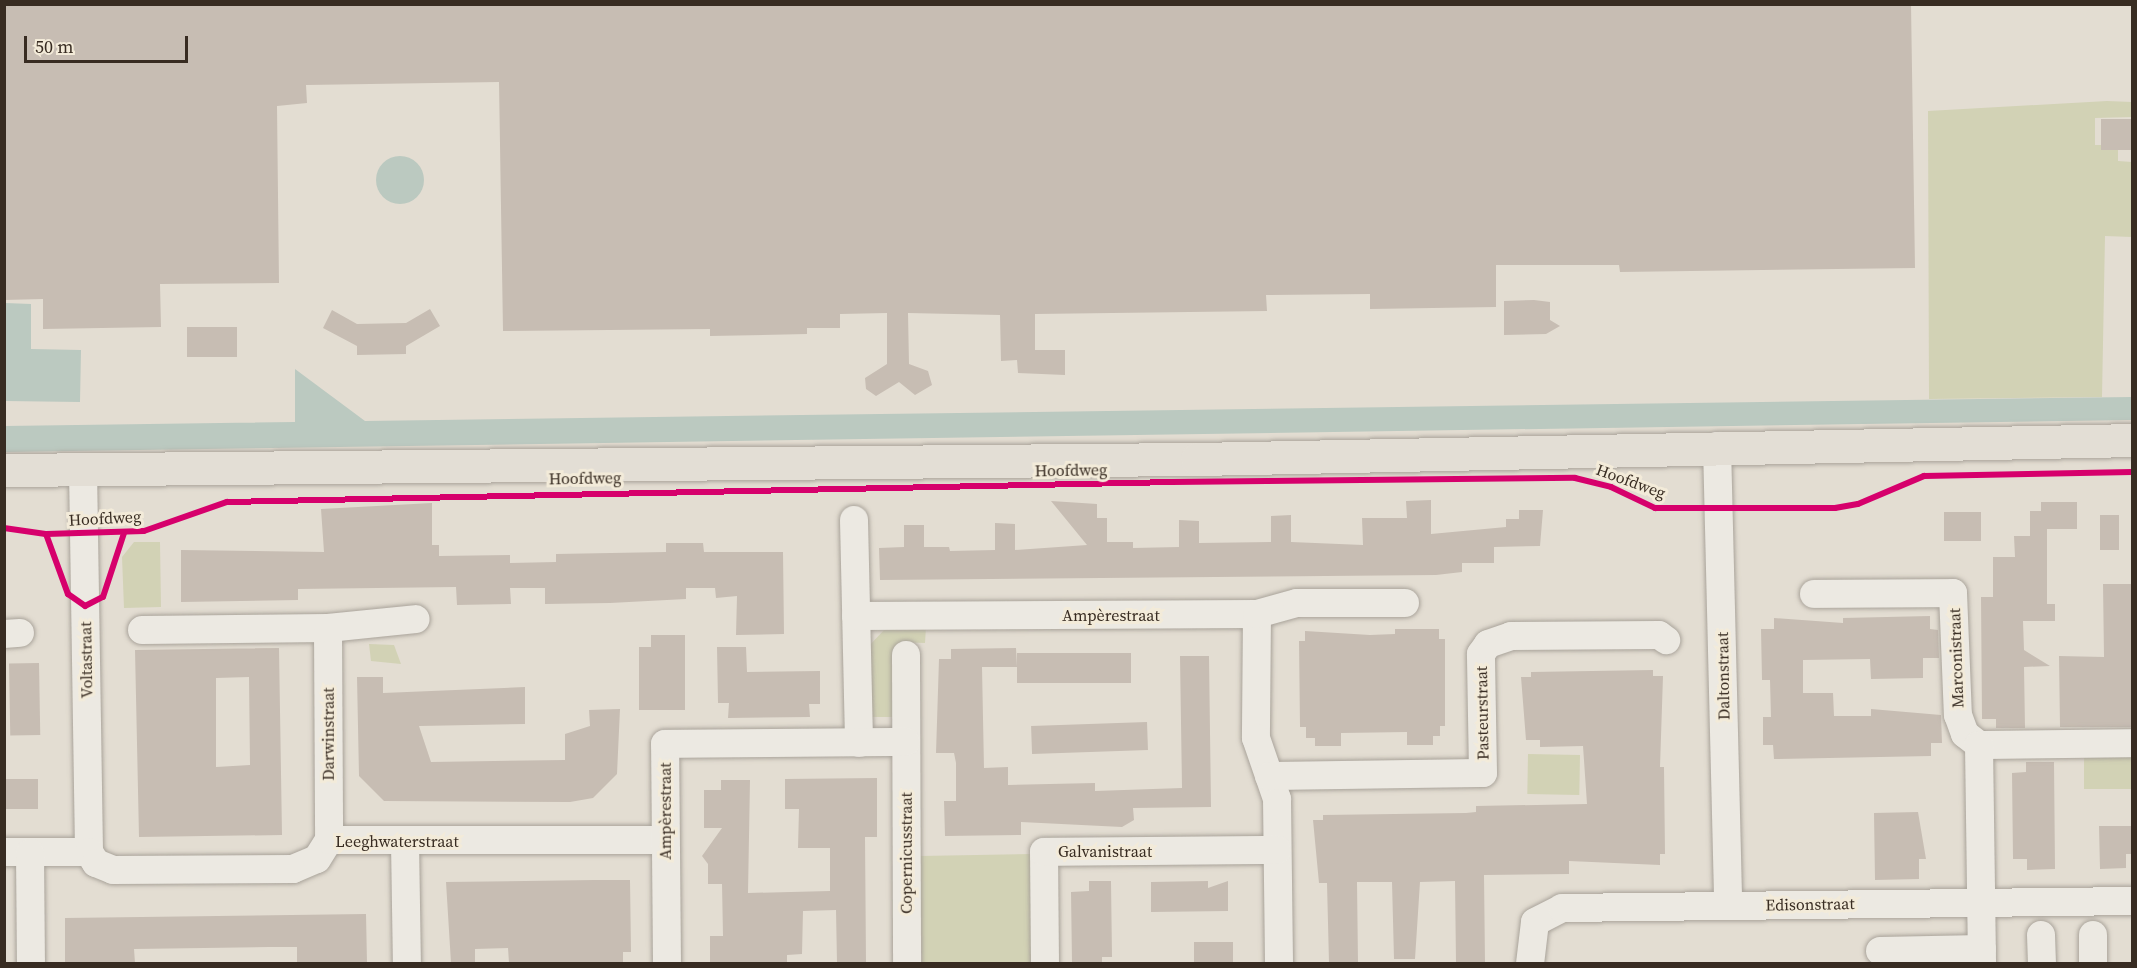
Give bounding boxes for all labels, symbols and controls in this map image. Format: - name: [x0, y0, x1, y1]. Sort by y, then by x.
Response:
- scale bar: [27, 24, 190, 62]
- text: 50 m: [35, 34, 73, 59]
- street label: Hoofdweg: [1035, 460, 1107, 480]
- street label: Hoofdweg: [1594, 460, 1668, 502]
- street label: Hoofdweg: [549, 468, 621, 488]
- street label: Hoofdweg: [68, 507, 142, 529]
- street label: Ampèrestraat: [1062, 605, 1160, 625]
- street label: Marconistraat: [1945, 608, 1967, 708]
- street label: Voltastraat: [76, 622, 96, 698]
- street label: Daltonstraat: [1713, 632, 1733, 720]
- street label: Pasteurstraat: [1472, 666, 1492, 760]
- street label: Darwinstraat: [318, 687, 338, 781]
- street label: Ampèrestraat: [655, 762, 675, 860]
- street label: Copernicusstraat: [896, 792, 916, 914]
- street label: Leeghwaterstraat: [335, 831, 459, 851]
- street label: Galvanistraat: [1058, 841, 1152, 861]
- street label: Edisonstraat: [1765, 894, 1855, 914]

